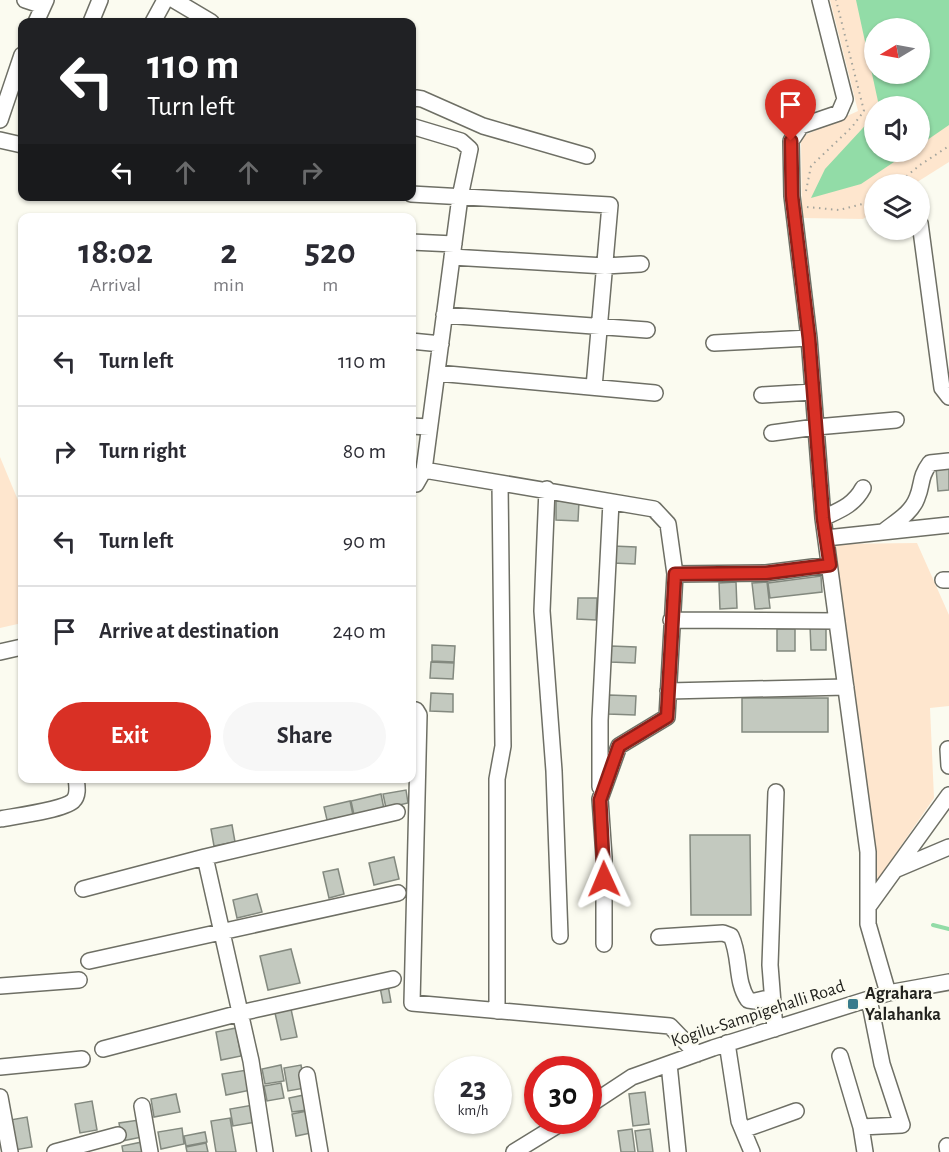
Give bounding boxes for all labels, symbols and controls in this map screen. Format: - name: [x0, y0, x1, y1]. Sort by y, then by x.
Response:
- north arrow: [864, 18, 930, 84]
- map controls: [864, 18, 930, 240]
- icon: left: [48, 42, 126, 120]
- text: 110 m: [147, 44, 239, 86]
- pin: [765, 79, 816, 141]
- icon: arrive: [774, 88, 807, 121]
- text: Turn left: [147, 93, 235, 120]
- button: sound: [864, 96, 930, 162]
- icon: left: [106, 156, 139, 189]
- icon: ahead: [169, 156, 202, 189]
- icon: ahead: [232, 156, 265, 189]
- icon: right: [295, 156, 328, 189]
- button: layers: [864, 174, 930, 240]
- text: 18:02: [78, 234, 153, 270]
- text: 2: [220, 234, 237, 270]
- text: 520: [305, 234, 356, 270]
- text: Arrival: [90, 275, 141, 295]
- text: min: [213, 275, 244, 295]
- text: m: [322, 275, 338, 295]
- icon: left: [48, 345, 81, 378]
- text: Turn left: [99, 350, 173, 372]
- text: 110 m: [338, 350, 386, 372]
- icon: right: [48, 435, 81, 468]
- text: Turn right: [99, 440, 186, 462]
- text: 80 m: [343, 440, 386, 462]
- icon: left: [48, 525, 81, 558]
- text: Turn left: [99, 530, 173, 552]
- text: 90 m: [343, 530, 386, 552]
- icon: arrive: [48, 615, 81, 648]
- text: Arrive at destination: [99, 620, 279, 642]
- text: 240 m: [333, 620, 386, 642]
- button: Exit: [48, 702, 211, 771]
- button: Share: [223, 702, 386, 771]
- position arrow: [572, 847, 636, 911]
- street label: Kogilu-Sampigehalli Road: [669, 977, 847, 1051]
- place label: Agrahara Yalahanka: [865, 985, 941, 1024]
- marker: Agrahara Yalahanka: [846, 997, 860, 1011]
- speed limit sign: 30: [524, 1056, 602, 1134]
- text: 23: [459, 1073, 487, 1103]
- text: km/h: [458, 1103, 488, 1118]

